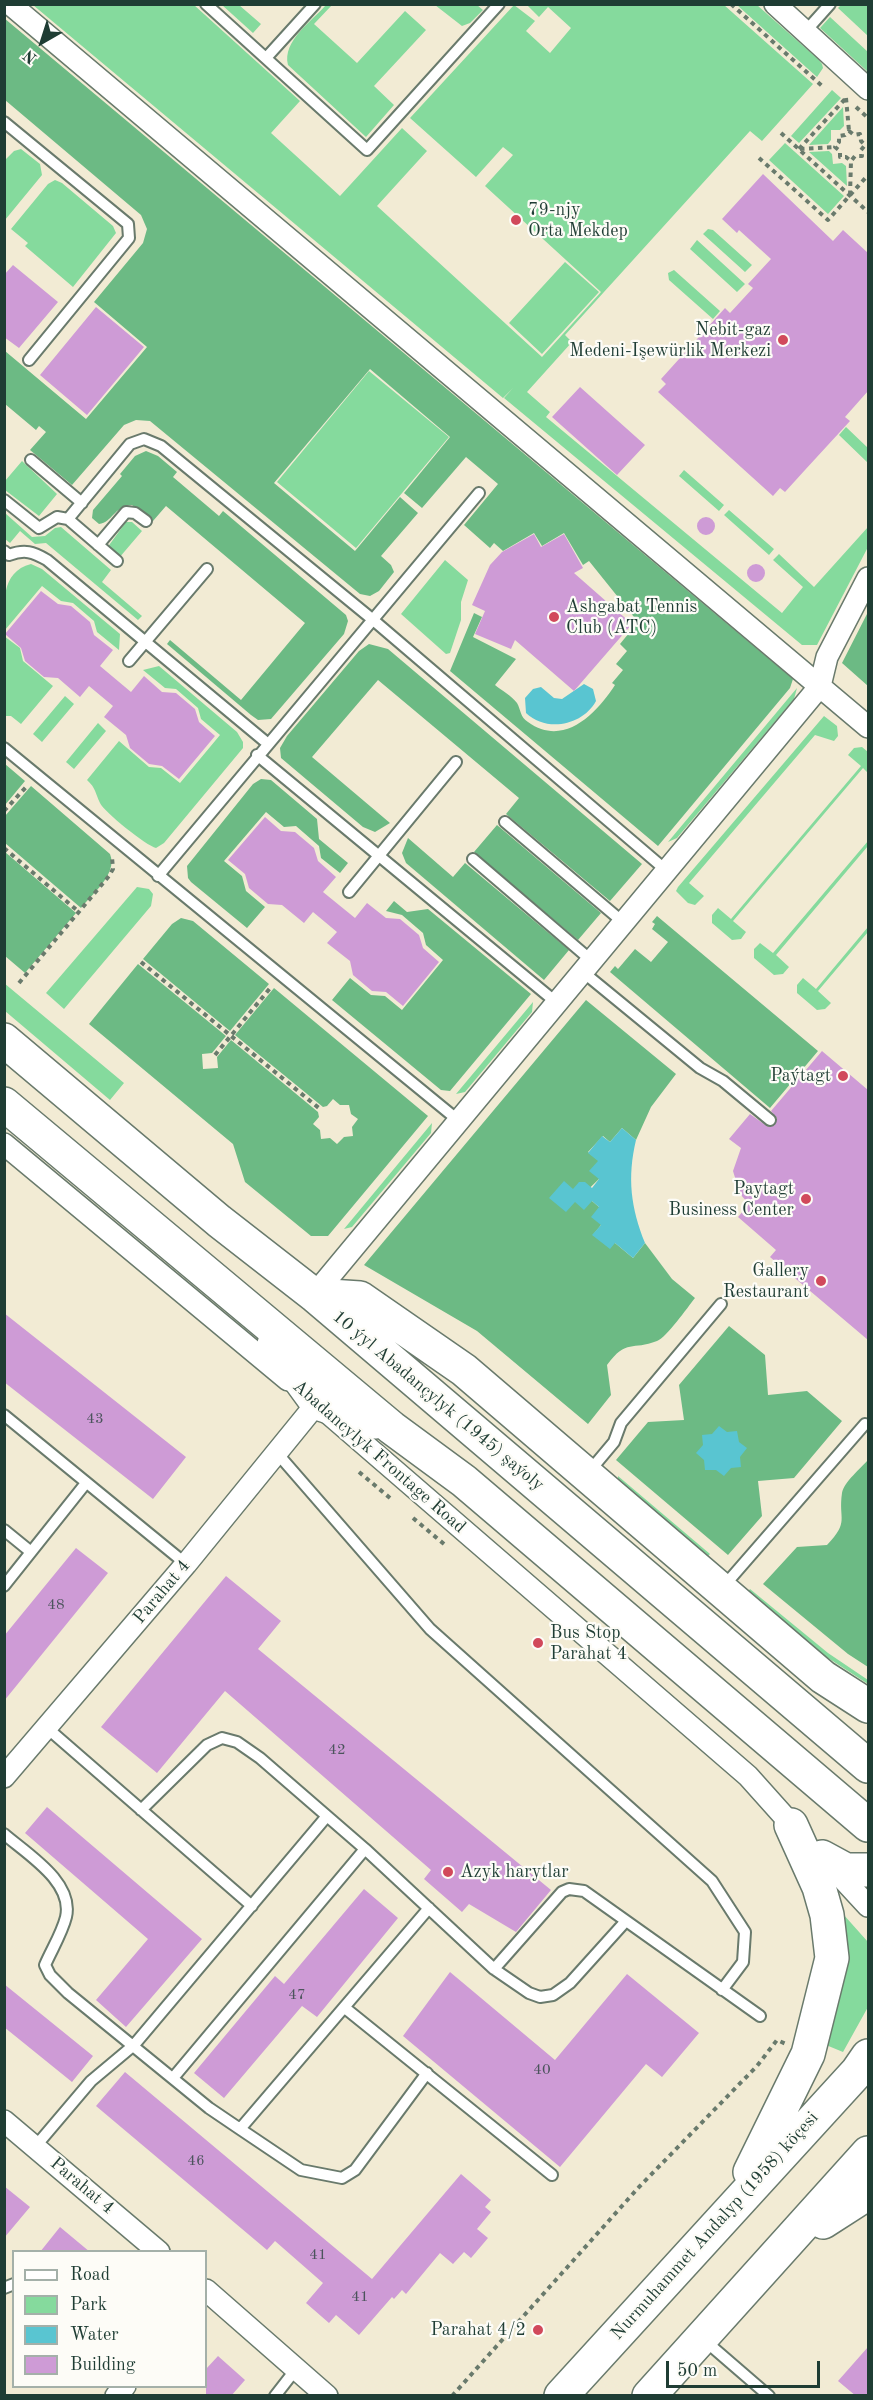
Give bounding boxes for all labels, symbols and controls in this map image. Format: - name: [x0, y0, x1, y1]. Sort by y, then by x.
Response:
- north arrow: [12, 12, 72, 72]
- text: N: [21, 46, 40, 66]
- place label: 79-njy Orta Mekdep: [528, 199, 628, 242]
- marker: 79-njy Orta Mekdep: [509, 213, 523, 227]
- place label: Nebit-gaz Medeni-Işewürlik Merkezi: [569, 319, 771, 362]
- marker: Nebit-gaz Medeni-Işewürlik Merkezi: [776, 333, 790, 347]
- place label: Ashgabat Tennis Club (ATC): [566, 596, 697, 638]
- marker: Ashgabat Tennis Club (ATC): [547, 610, 561, 624]
- place label: Paýtagt: [770, 1065, 831, 1087]
- marker: Paýtagt: [836, 1069, 850, 1083]
- place label: Paytagt Business Center: [669, 1178, 794, 1220]
- marker: Paytagt Business Center: [799, 1192, 813, 1206]
- place label: Gallery Restaurant: [723, 1260, 809, 1302]
- marker: Gallery Restaurant: [814, 1274, 828, 1288]
- street label: 10 ýyl Abadançylyk (1945) şaýoly: [328, 1306, 548, 1496]
- street label: Abadancylyk Frontage Road: [288, 1376, 470, 1538]
- house number: 43: [86, 1410, 104, 1428]
- street label: Parahat 4: [129, 1556, 195, 1628]
- house number: 48: [47, 1596, 65, 1614]
- place label: Bus Stop Parahat 4: [550, 1622, 627, 1664]
- marker: Bus Stop Parahat 4: [531, 1636, 545, 1650]
- house number: 42: [328, 1741, 346, 1759]
- place label: Azyk harytlar: [460, 1861, 569, 1883]
- marker: Azyk harytlar: [441, 1865, 455, 1879]
- house number: 47: [288, 1986, 306, 2004]
- house number: 40: [533, 2061, 551, 2079]
- street label: Nurmuhammet Andalyp (1958) köçesi: [607, 2108, 823, 2344]
- house number: 46: [187, 2152, 205, 2170]
- street label: Parahat 4: [46, 2153, 118, 2219]
- house number: 41: [309, 2246, 327, 2264]
- legend: [12, 2250, 207, 2388]
- text: Road: [70, 2266, 110, 2284]
- house number: 41: [351, 2288, 369, 2306]
- text: Park: [70, 2296, 107, 2314]
- place label: Parahat 4/2: [430, 2319, 526, 2341]
- marker: Parahat 4/2: [531, 2323, 545, 2337]
- text: Water: [70, 2326, 119, 2344]
- scale bar: [669, 2349, 824, 2387]
- text: Building: [70, 2356, 135, 2374]
- text: 50 m: [677, 2362, 717, 2380]

